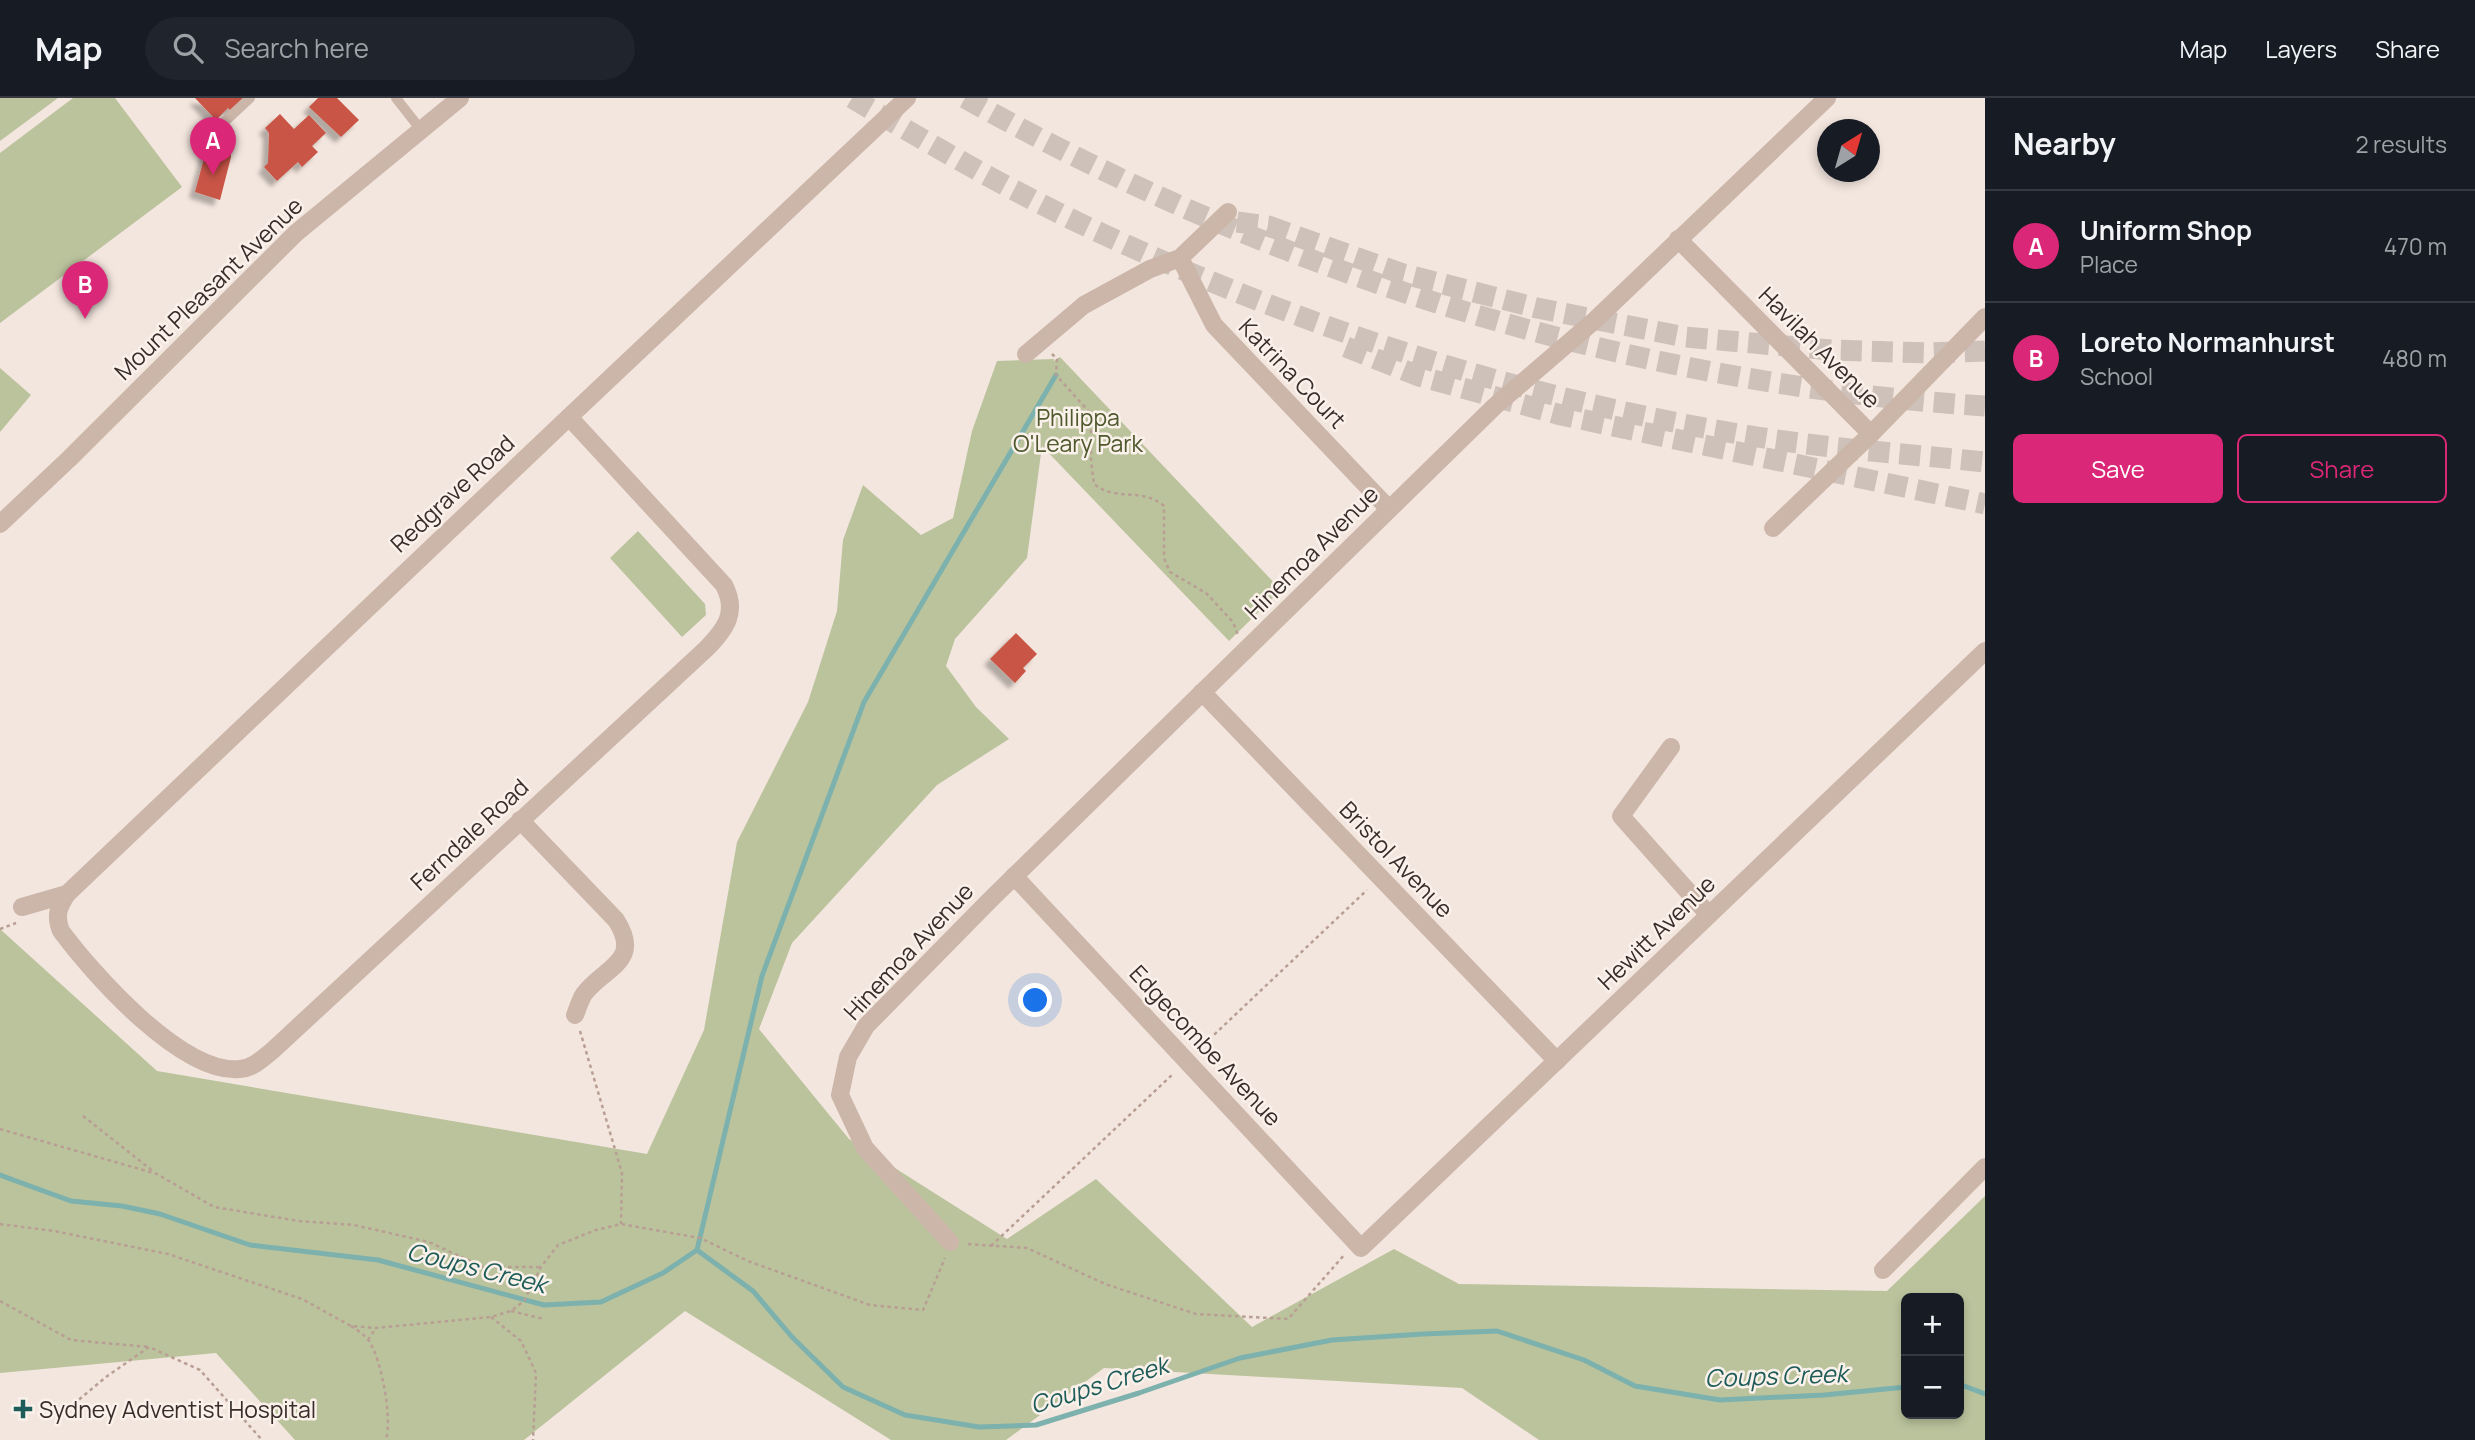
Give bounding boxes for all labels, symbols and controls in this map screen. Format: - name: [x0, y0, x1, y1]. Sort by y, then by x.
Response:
- search box: [145, 17, 635, 80]
- text: Map: [35, 26, 103, 71]
- icon: search: [169, 29, 207, 67]
- text: Search here: [225, 30, 369, 66]
- text: Map: [2180, 32, 2227, 65]
- text: Layers: [2265, 32, 2337, 65]
- text: Share: [2375, 32, 2440, 65]
- pin: A: [190, 117, 236, 175]
- north arrow: [1817, 119, 1880, 182]
- text: Nearby: [2013, 123, 2116, 164]
- text: 2 results: [2355, 128, 2447, 160]
- street label: Mount Pleasant Avenue: [107, 190, 309, 386]
- text: Uniform Shop: [2080, 212, 2252, 248]
- text: A: [2028, 230, 2044, 262]
- text: 470 m: [2384, 230, 2447, 262]
- text: Place: [2080, 248, 2138, 280]
- pin: B: [62, 261, 108, 319]
- street label: Havilah Avenue: [1752, 279, 1888, 415]
- street label: Katrina Court: [1232, 311, 1354, 435]
- text: Loreto Normanhurst: [2080, 324, 2335, 360]
- text: B: [2029, 342, 2043, 374]
- text: 480 m: [2382, 342, 2447, 374]
- text: School: [2080, 360, 2153, 392]
- park label: Philippa O'Leary Park: [1013, 401, 1144, 459]
- street label: Redgrave Road: [383, 427, 521, 559]
- button: Save: [2013, 434, 2223, 503]
- button: Share: [2237, 434, 2447, 503]
- street label: Hinemoa Avenue: [1237, 478, 1385, 626]
- street label: Ferndale Road: [403, 771, 535, 897]
- street label: Bristol Avenue: [1333, 794, 1461, 924]
- street label: Hewitt Avenue: [1590, 868, 1722, 996]
- street label: Hinemoa Avenue: [836, 875, 980, 1027]
- street label: Edgecombe Avenue: [1123, 957, 1289, 1133]
- your location: [1018, 983, 1052, 1017]
- water label: Coups Creek: [404, 1234, 553, 1301]
- map controls: [1901, 1293, 1964, 1419]
- button: +: [1901, 1293, 1964, 1356]
- water label: Coups Creek: [1026, 1346, 1175, 1421]
- water label: Coups Creek: [1704, 1356, 1851, 1394]
- button: −: [1901, 1356, 1964, 1419]
- place label: Sydney Adventist Hospital: [39, 1393, 316, 1425]
- marker: Sydney Adventist Hospital: [13, 1399, 33, 1419]

